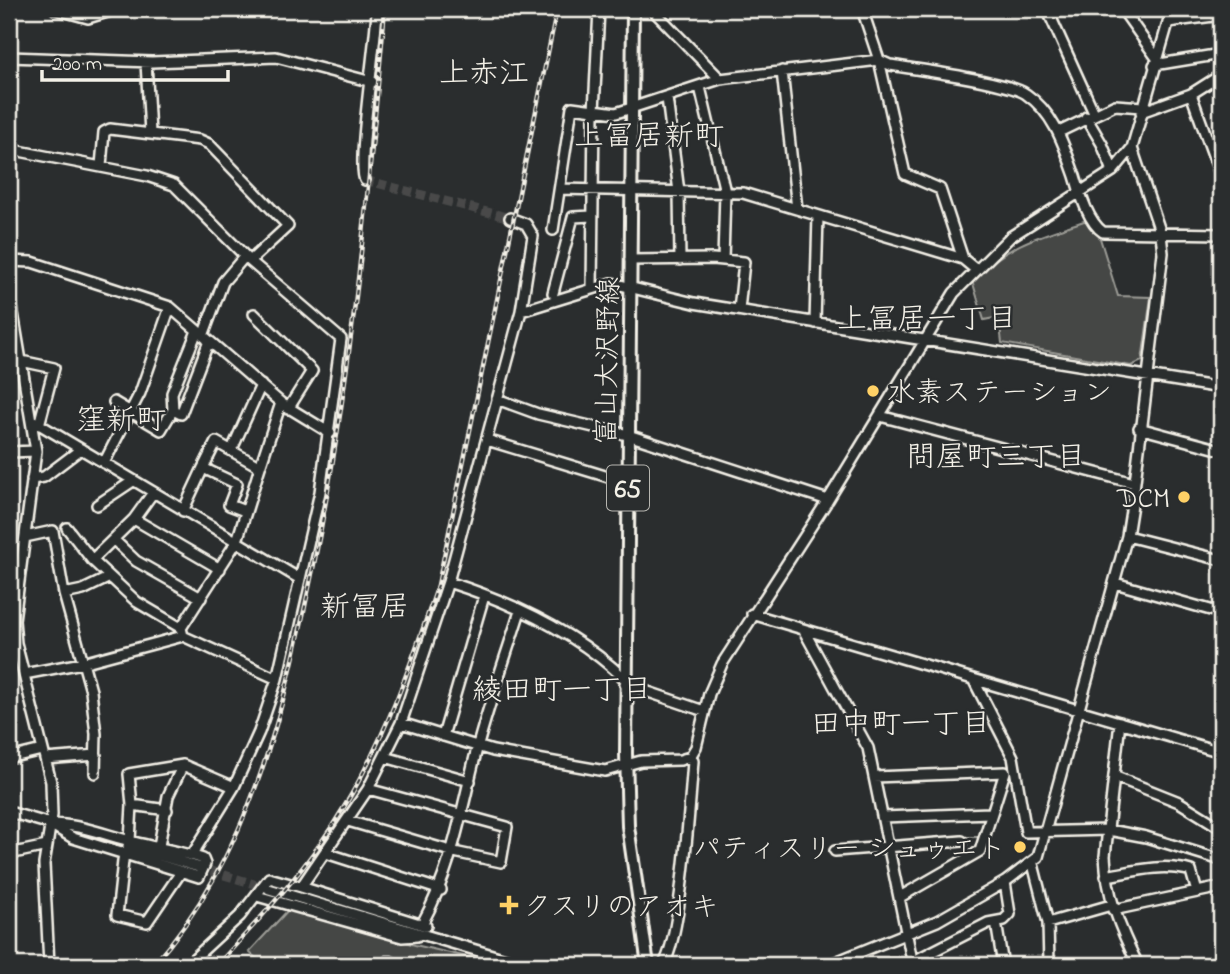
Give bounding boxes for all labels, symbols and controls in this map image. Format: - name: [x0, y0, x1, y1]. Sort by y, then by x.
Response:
- scale bar: [42, 38, 228, 82]
- text: 200 m: [52, 50, 102, 80]
- district label: 上赤江: [439, 53, 529, 97]
- district label: 上冨居新町: [574, 116, 724, 160]
- street label: 富山大沢野線: [588, 277, 631, 445]
- district label: 上冨居一丁目: [837, 299, 1017, 343]
- place label: 水素ステーション: [887, 374, 1112, 415]
- marker: 水素ステーション: [865, 383, 881, 399]
- district label: 窪新町: [76, 400, 166, 444]
- district label: 問屋町三丁目: [906, 437, 1086, 481]
- road number: 65: [607, 466, 649, 510]
- place label: DCM: [1116, 480, 1170, 521]
- marker: DCM: [1176, 489, 1192, 505]
- district label: 新冨居: [320, 587, 410, 631]
- district label: 綾田町一丁目: [472, 670, 652, 714]
- district label: 田中町一丁目: [811, 704, 991, 748]
- place label: パティスリー シュゥエト: [693, 830, 1006, 871]
- marker: パティスリー シュゥエト: [1012, 839, 1028, 855]
- place label: クスリのアオキ: [523, 888, 718, 929]
- marker: クスリのアオキ: [501, 897, 517, 913]

